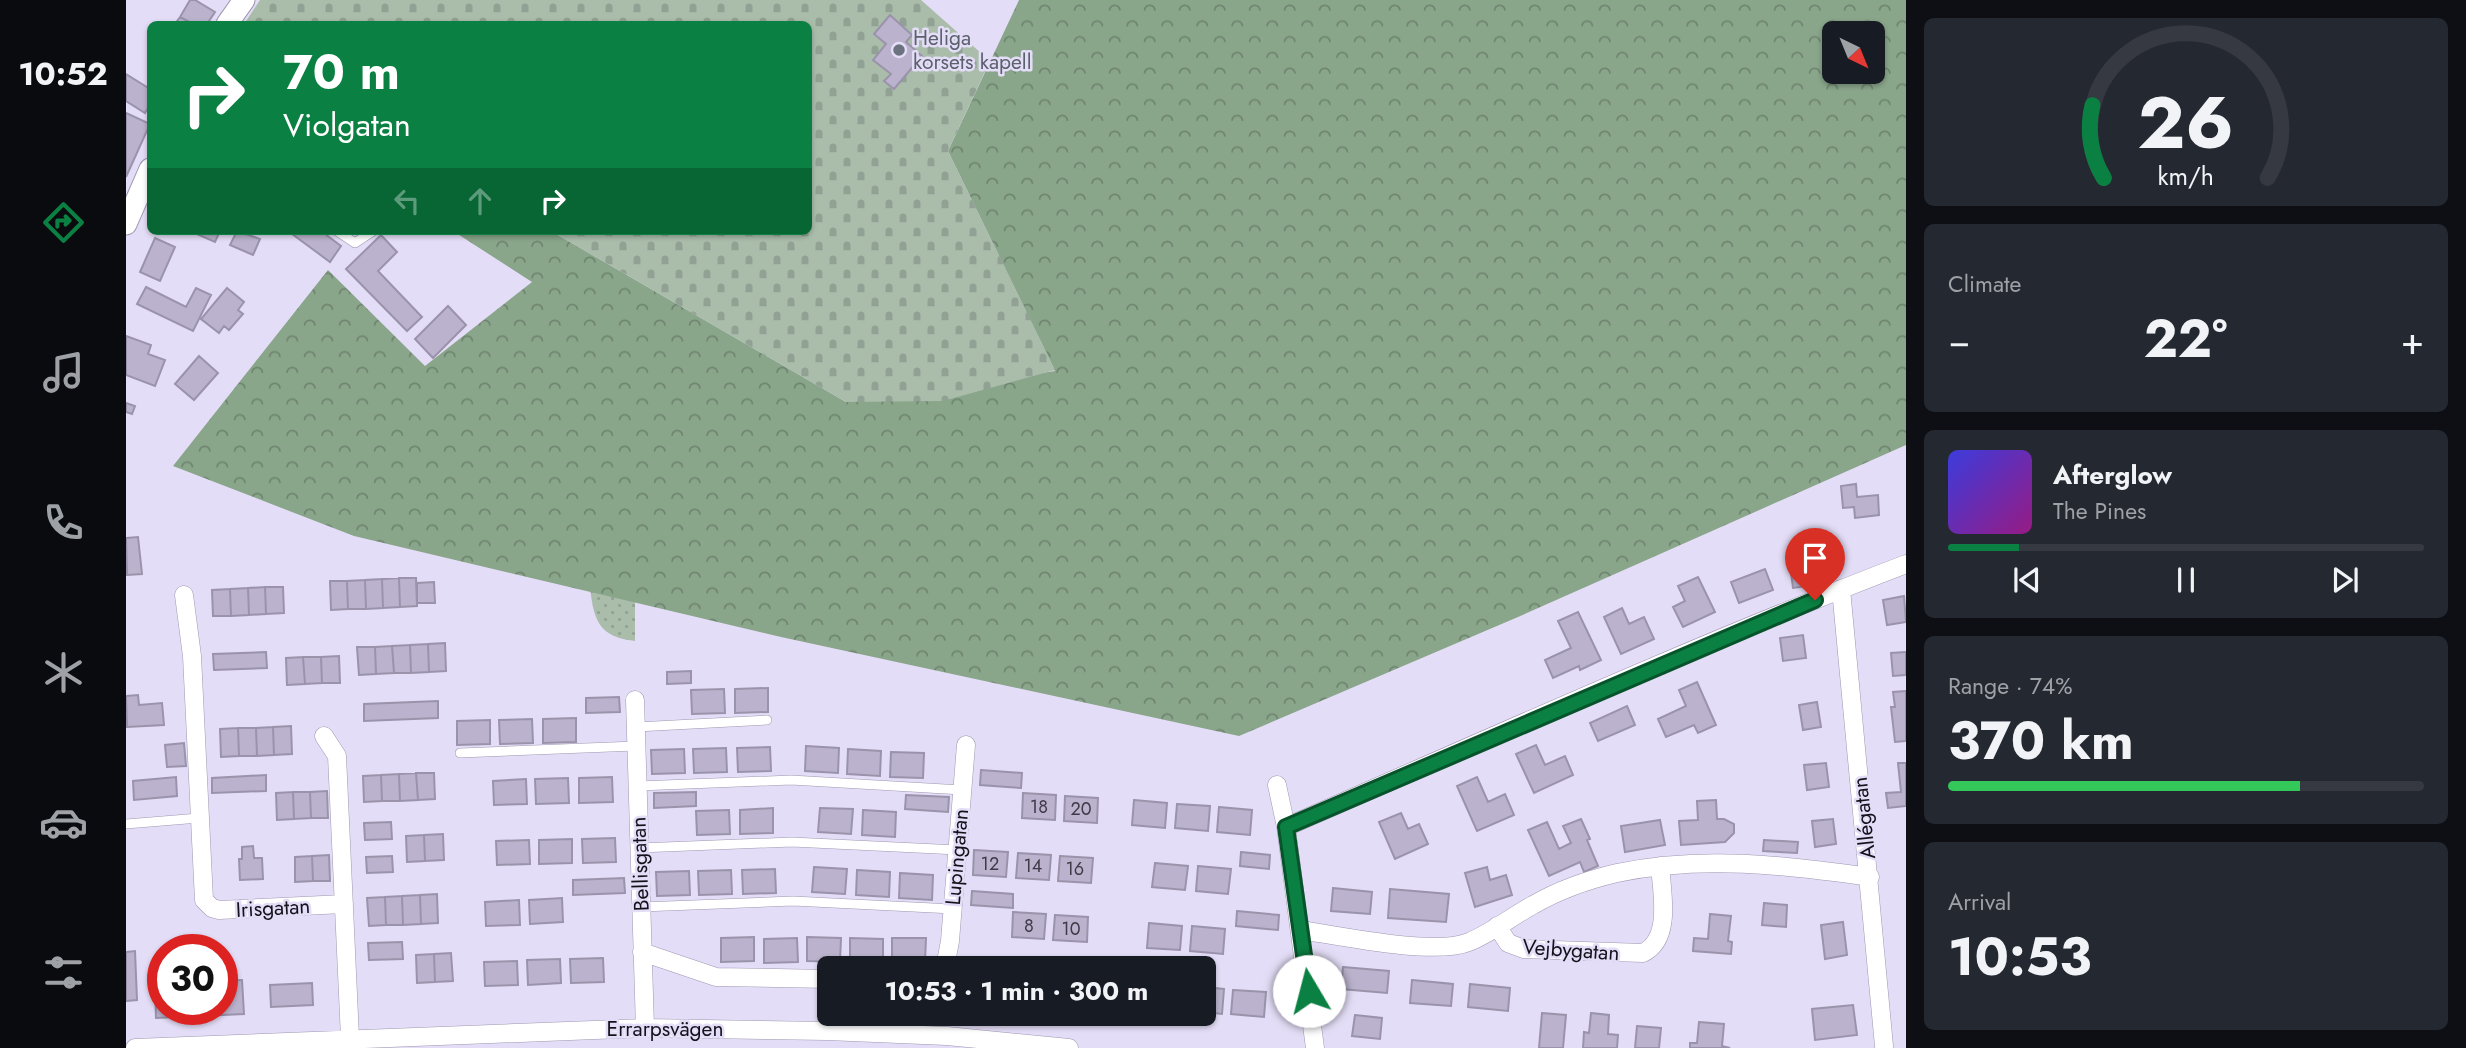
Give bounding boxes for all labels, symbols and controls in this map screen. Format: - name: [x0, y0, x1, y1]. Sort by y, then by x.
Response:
- north arrow: [1822, 21, 1885, 84]
- map controls: [1822, 21, 1885, 84]
- place label: Heliga korsets kapell: [913, 23, 1031, 77]
- text: 70 m: [283, 37, 400, 107]
- marker: Heliga korsets kapell: [891, 42, 907, 58]
- icon: right: [168, 49, 259, 140]
- text: 10:52: [18, 51, 108, 97]
- text: 26: [2138, 70, 2234, 175]
- text: Violgatan: [283, 102, 411, 148]
- text: km/h: [2158, 158, 2214, 194]
- icon: left: [388, 182, 426, 220]
- icon: ahead: [461, 182, 499, 220]
- icon: right: [534, 182, 572, 220]
- icon: directions: [39, 198, 88, 247]
- text: Climate: [1948, 267, 2021, 301]
- text: 22°: [2144, 301, 2227, 377]
- text: −: [1948, 313, 1970, 368]
- text: +: [2401, 313, 2424, 368]
- icon: music: [39, 348, 88, 397]
- text: Afterglow: [2053, 456, 2172, 494]
- text: The Pines: [2053, 494, 2146, 528]
- icon: phone: [39, 498, 88, 547]
- pin: [1785, 528, 1845, 600]
- icon: arrive: [1796, 539, 1834, 577]
- icon: previous: [2008, 561, 2046, 599]
- icon: pause: [2167, 561, 2205, 599]
- icon: next: [2326, 561, 2364, 599]
- icon: climate: [39, 648, 88, 697]
- text: Range · 74%: [1948, 669, 2072, 703]
- text: 370 km: [1948, 703, 2134, 779]
- street label: Allégatan: [1845, 775, 1883, 861]
- house number: 18: [1030, 794, 1048, 820]
- house number: 20: [1070, 796, 1092, 822]
- icon: car: [39, 798, 88, 847]
- street label: Lupingatan: [938, 808, 976, 906]
- street label: Bellisgatan: [623, 816, 657, 912]
- house number: 12: [981, 851, 999, 877]
- house number: 14: [1024, 853, 1042, 879]
- house number: 16: [1066, 856, 1084, 882]
- text: Arrival: [1948, 885, 2011, 919]
- street label: Irisgatan: [235, 891, 311, 925]
- house number: 8: [1024, 913, 1034, 939]
- house number: 10: [1062, 916, 1081, 942]
- text: 10:53: [1948, 919, 2091, 995]
- street label: Vejbygatan: [1522, 932, 1620, 968]
- speed limit sign: 30: [147, 934, 238, 1025]
- icon: filters: [39, 948, 88, 997]
- position arrow: [1272, 954, 1346, 1028]
- text: 10:53 · 1 min · 300 m: [885, 972, 1148, 1010]
- street label: Errarpsvägen: [607, 1014, 723, 1044]

